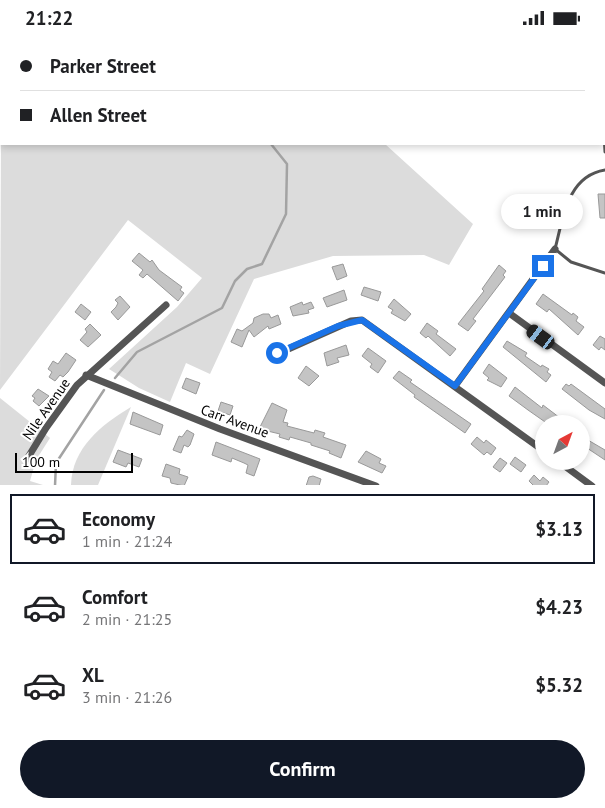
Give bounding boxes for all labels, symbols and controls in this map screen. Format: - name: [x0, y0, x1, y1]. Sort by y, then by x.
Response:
- text: 21:22: [25, 6, 73, 30]
- text: Parker Street: [50, 54, 156, 78]
- text: Allen Street: [50, 103, 147, 127]
- callout: 1 min: [502, 193, 584, 229]
- text: 1 min: [522, 201, 562, 221]
- route end: [532, 255, 554, 277]
- car: [524, 322, 557, 352]
- route start: [266, 342, 288, 364]
- street label: Nile Avenue: [18, 375, 74, 443]
- street label: Carr Avenue: [198, 400, 272, 442]
- north arrow: [535, 415, 590, 470]
- map controls: [535, 415, 590, 470]
- scale bar: [15, 451, 132, 474]
- text: 100 m: [22, 453, 60, 471]
- icon: car: [22, 507, 67, 552]
- text: Economy: [82, 507, 155, 531]
- text: $3.13: [535, 517, 583, 541]
- text: 1 min · 21:24: [82, 531, 172, 551]
- icon: car: [22, 585, 67, 630]
- text: Comfort: [82, 585, 148, 609]
- text: $4.23: [535, 595, 583, 619]
- text: 2 min · 21:25: [82, 609, 172, 629]
- icon: car: [22, 663, 67, 708]
- text: XL: [82, 663, 104, 687]
- text: $5.32: [535, 673, 583, 697]
- text: 3 min · 21:26: [82, 687, 172, 707]
- button: Confirm: [20, 740, 585, 798]

